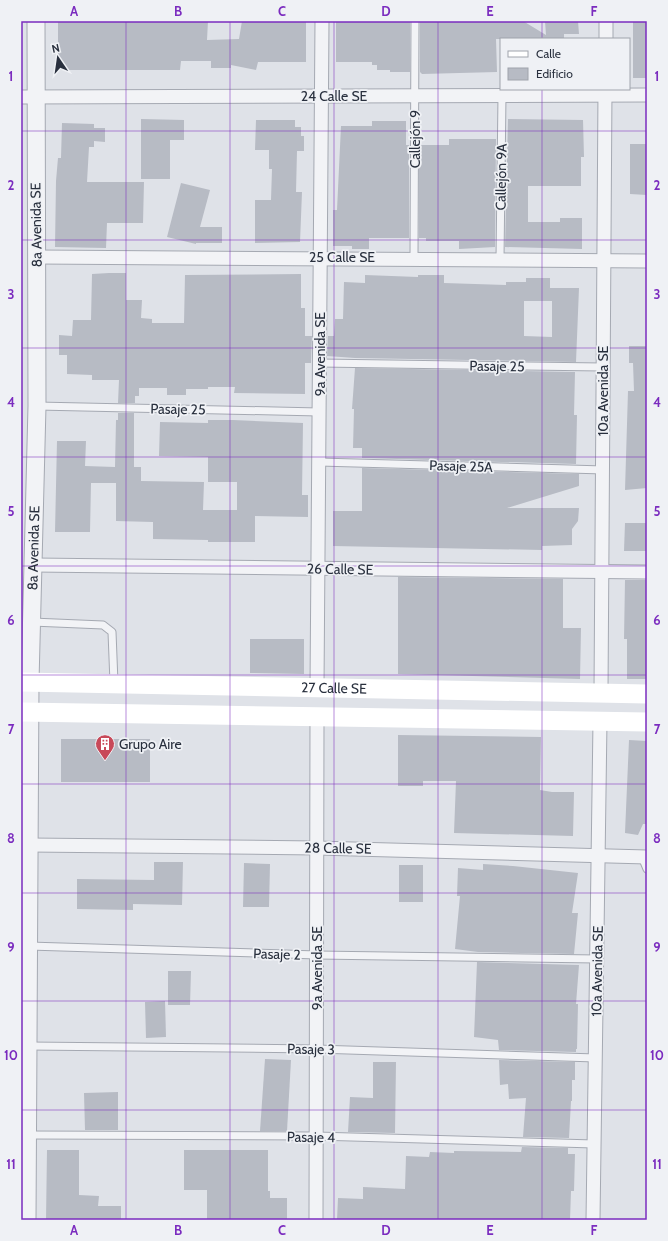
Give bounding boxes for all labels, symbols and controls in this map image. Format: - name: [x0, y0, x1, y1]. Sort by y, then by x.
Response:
- text: A: [70, 3, 79, 19]
- text: B: [174, 3, 182, 19]
- text: C: [278, 3, 286, 19]
- text: D: [381, 3, 391, 19]
- text: E: [486, 3, 494, 19]
- text: F: [591, 3, 598, 19]
- north arrow: [38, 38, 78, 78]
- legend: [500, 38, 630, 90]
- text: N: [50, 41, 61, 56]
- text: Calle: [536, 46, 561, 61]
- text: Edificio: [536, 66, 573, 81]
- text: 1: [9, 68, 13, 84]
- text: 1: [655, 68, 659, 84]
- street label: 24 Calle SE: [301, 87, 368, 105]
- street label: Callejón 9: [406, 110, 424, 168]
- street label: Callejón 9A: [491, 143, 511, 211]
- text: 2: [8, 177, 15, 193]
- text: 2: [654, 177, 661, 193]
- street label: 8a Avenida SE: [26, 182, 46, 268]
- street label: 25 Calle SE: [309, 248, 375, 266]
- text: 3: [7, 286, 15, 302]
- text: 3: [653, 286, 661, 302]
- street label: 9a Avenida SE: [311, 312, 329, 396]
- street label: 10a Avenida SE: [594, 345, 612, 436]
- street label: Pasaje 25: [469, 357, 525, 375]
- text: 4: [7, 394, 15, 410]
- text: 4: [653, 394, 661, 410]
- street label: Pasaje 25: [150, 400, 206, 418]
- street label: Pasaje 25A: [429, 456, 494, 476]
- text: 5: [8, 503, 15, 519]
- text: 5: [654, 503, 661, 519]
- street label: 8a Avenida SE: [23, 505, 43, 591]
- street label: 26 Calle SE: [307, 559, 374, 579]
- text: 6: [7, 612, 15, 628]
- text: 6: [653, 612, 661, 628]
- street label: 27 Calle SE: [301, 678, 367, 698]
- text: 7: [8, 721, 15, 737]
- text: 7: [654, 721, 661, 737]
- building icon: Grupo Aire: [94, 733, 116, 761]
- place label: Grupo Aire: [119, 735, 182, 753]
- text: 8: [7, 830, 15, 846]
- text: 8: [653, 830, 661, 846]
- street label: 28 Calle SE: [304, 838, 372, 858]
- street label: 10a Avenida SE: [587, 925, 607, 1016]
- street label: 9a Avenida SE: [308, 926, 326, 1010]
- text: 9: [7, 939, 15, 955]
- text: 9: [653, 939, 661, 955]
- street label: Pasaje 2: [253, 944, 301, 964]
- street label: Pasaje 3: [287, 1040, 335, 1058]
- text: 10: [4, 1047, 18, 1063]
- text: 10: [650, 1047, 664, 1063]
- street label: Pasaje 4: [287, 1128, 335, 1146]
- text: 11: [6, 1156, 16, 1172]
- text: 11: [652, 1156, 662, 1172]
- text: A: [70, 1222, 79, 1238]
- text: B: [174, 1222, 182, 1238]
- text: C: [278, 1222, 286, 1238]
- text: D: [381, 1222, 391, 1238]
- text: E: [486, 1222, 494, 1238]
- text: F: [591, 1222, 598, 1238]

